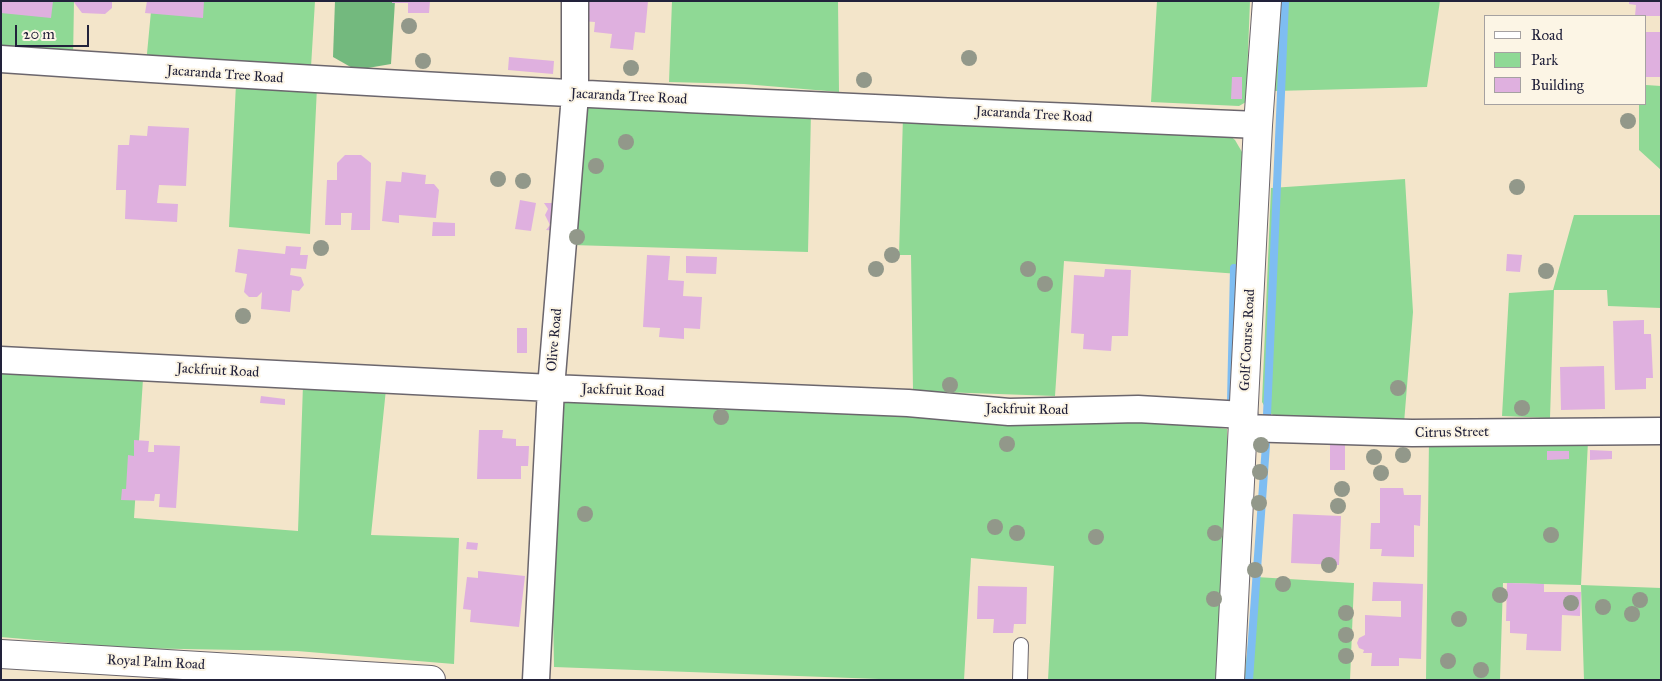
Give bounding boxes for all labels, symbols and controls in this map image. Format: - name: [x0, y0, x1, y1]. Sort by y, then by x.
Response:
- scale bar: [18, 15, 91, 47]
- legend: [1484, 15, 1647, 105]
- text: 20 m: [23, 25, 55, 43]
- text: Road: [1531, 26, 1563, 44]
- text: Park: [1531, 51, 1558, 69]
- street label: Jacaranda Tree Road: [166, 63, 284, 87]
- text: Building: [1531, 76, 1584, 94]
- street label: Jacaranda Tree Road: [570, 86, 688, 108]
- street label: Jacaranda Tree Road: [975, 104, 1093, 126]
- street label: Golf Course Road: [1237, 289, 1259, 391]
- street label: Olive Road: [544, 308, 566, 372]
- street label: Jackfruit Road: [176, 360, 260, 382]
- street label: Jackfruit Road: [581, 381, 665, 401]
- street label: Jackfruit Road: [985, 401, 1069, 419]
- street label: Citrus Street: [1415, 424, 1489, 442]
- street label: Royal Palm Road: [107, 652, 205, 674]

